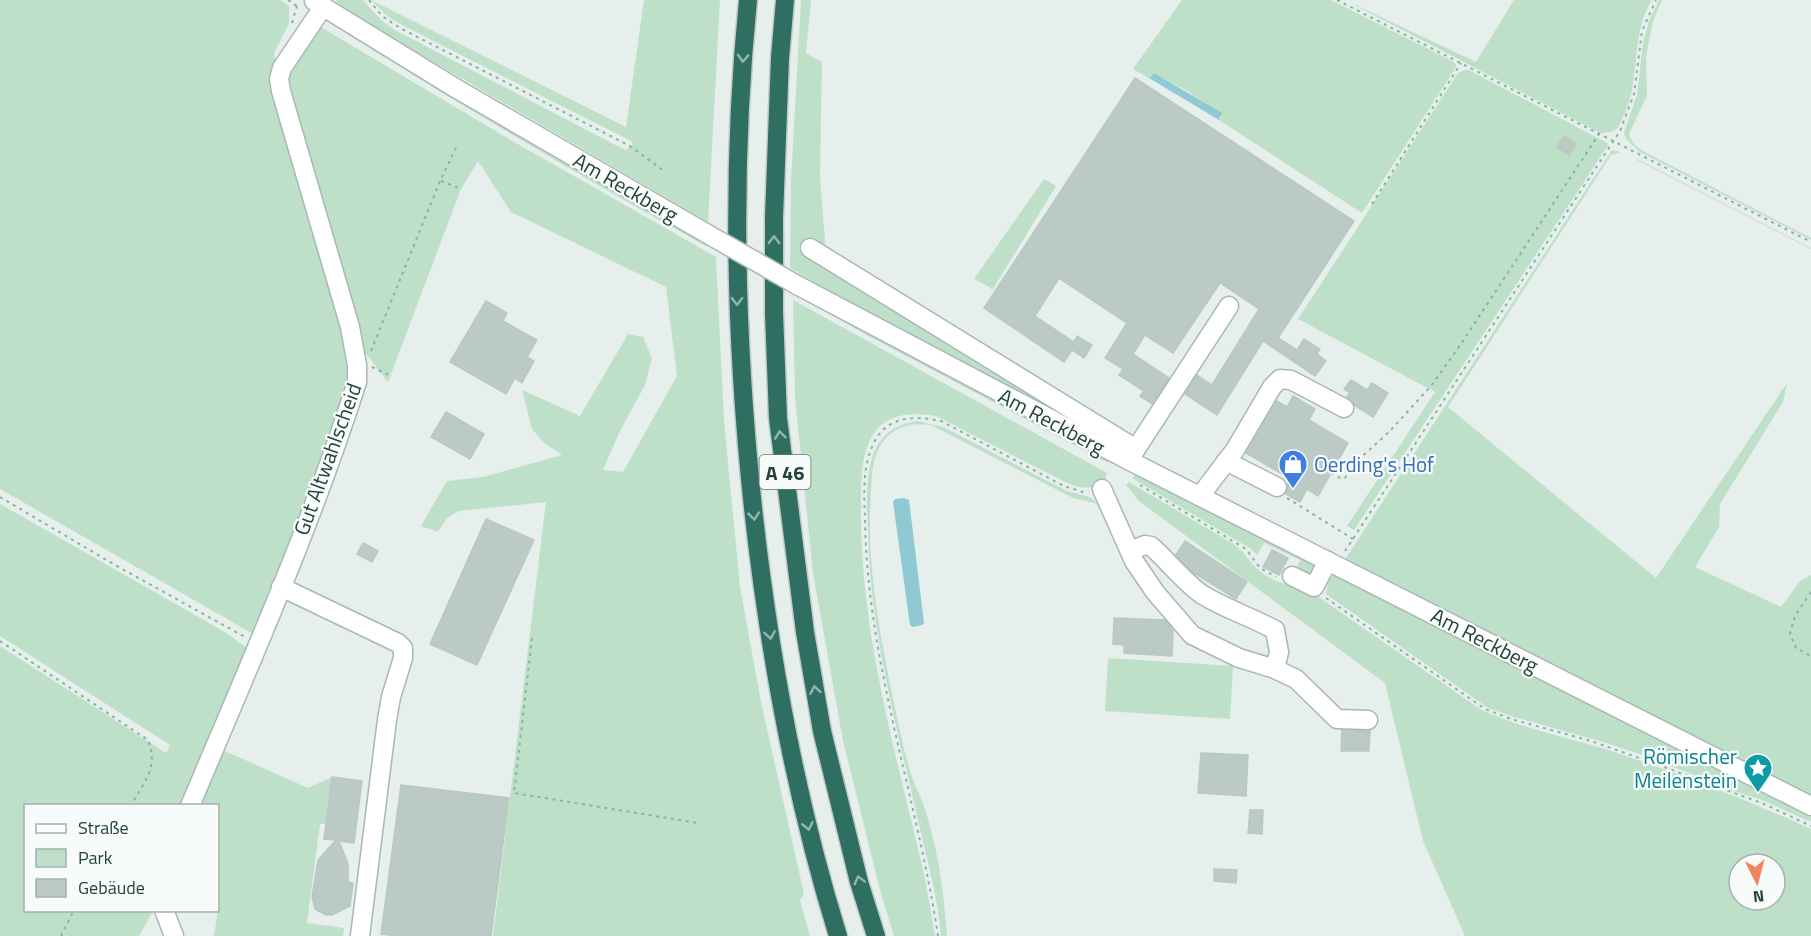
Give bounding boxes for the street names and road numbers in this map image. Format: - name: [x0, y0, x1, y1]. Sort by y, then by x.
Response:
- street label: Am Reckberg: [567, 144, 685, 230]
- street label: Gut Altwahlscheid: [285, 378, 369, 540]
- street label: Am Reckberg: [993, 379, 1111, 463]
- road number: A 46: [760, 455, 810, 489]
- street label: Am Reckberg: [1426, 599, 1544, 681]

